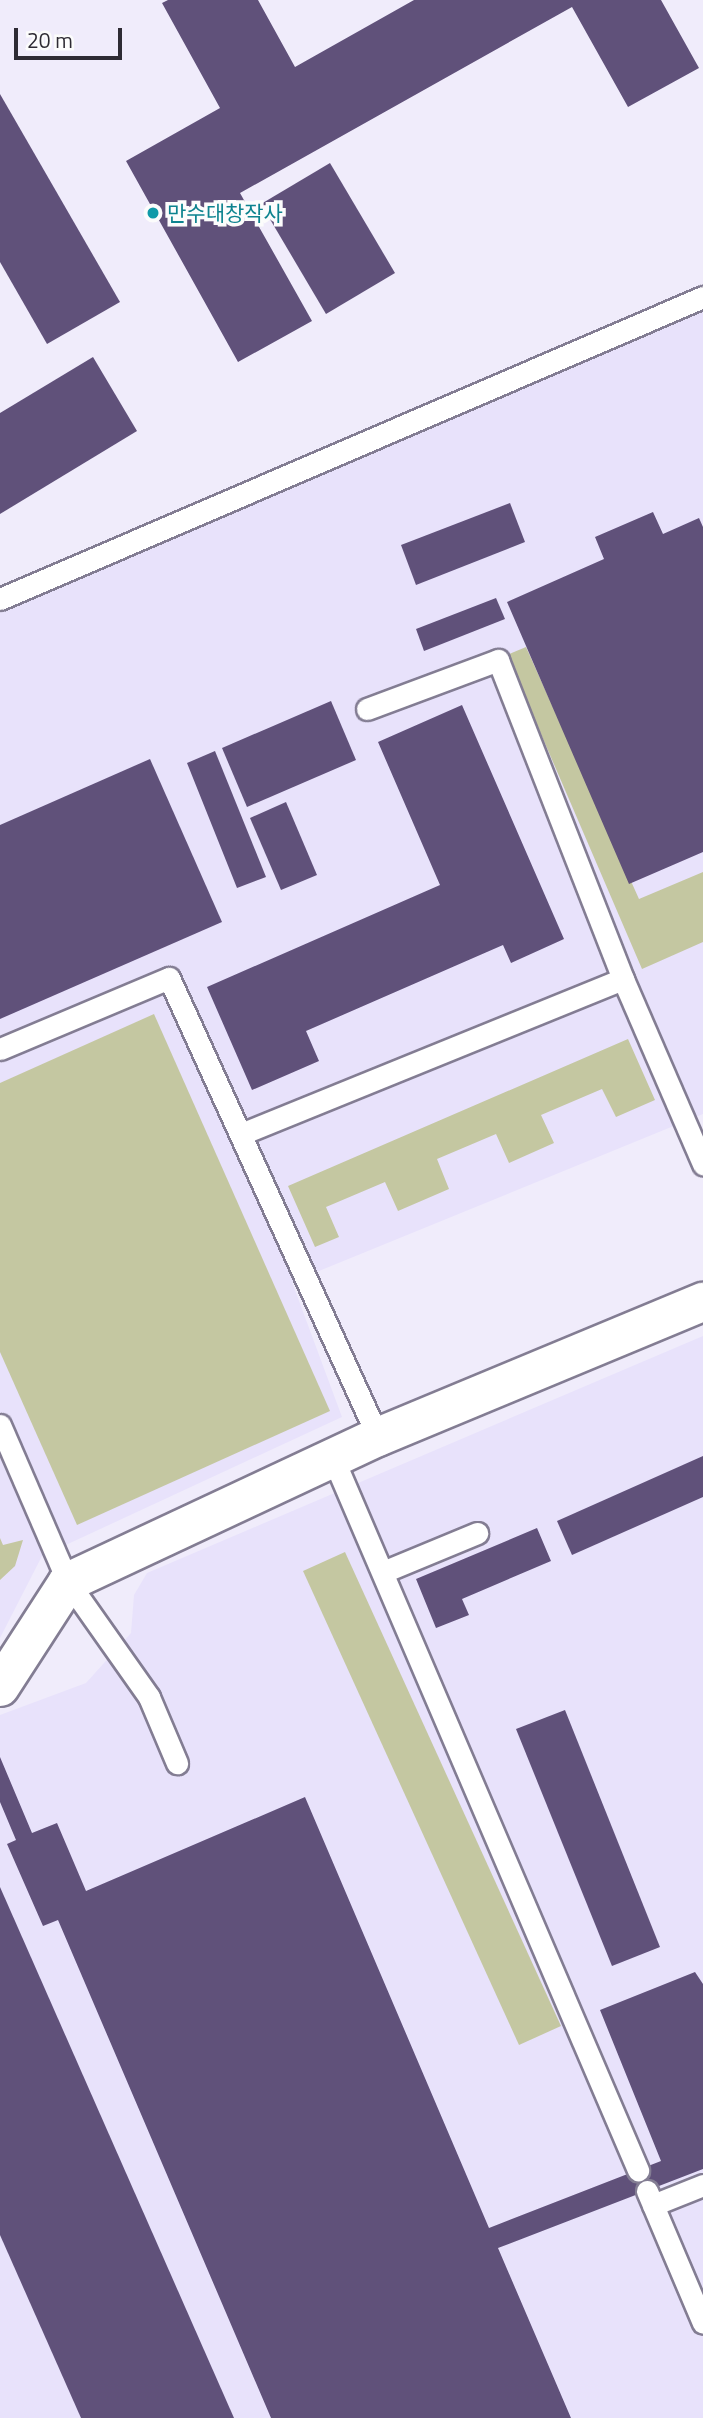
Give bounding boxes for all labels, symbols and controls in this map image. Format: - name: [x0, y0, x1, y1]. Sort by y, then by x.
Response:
- scale bar: [18, 14, 126, 58]
- text: 20 m: [27, 24, 73, 56]
- place label: 만수대창작사: [167, 200, 283, 226]
- marker: 만수대창작사: [145, 205, 161, 221]

